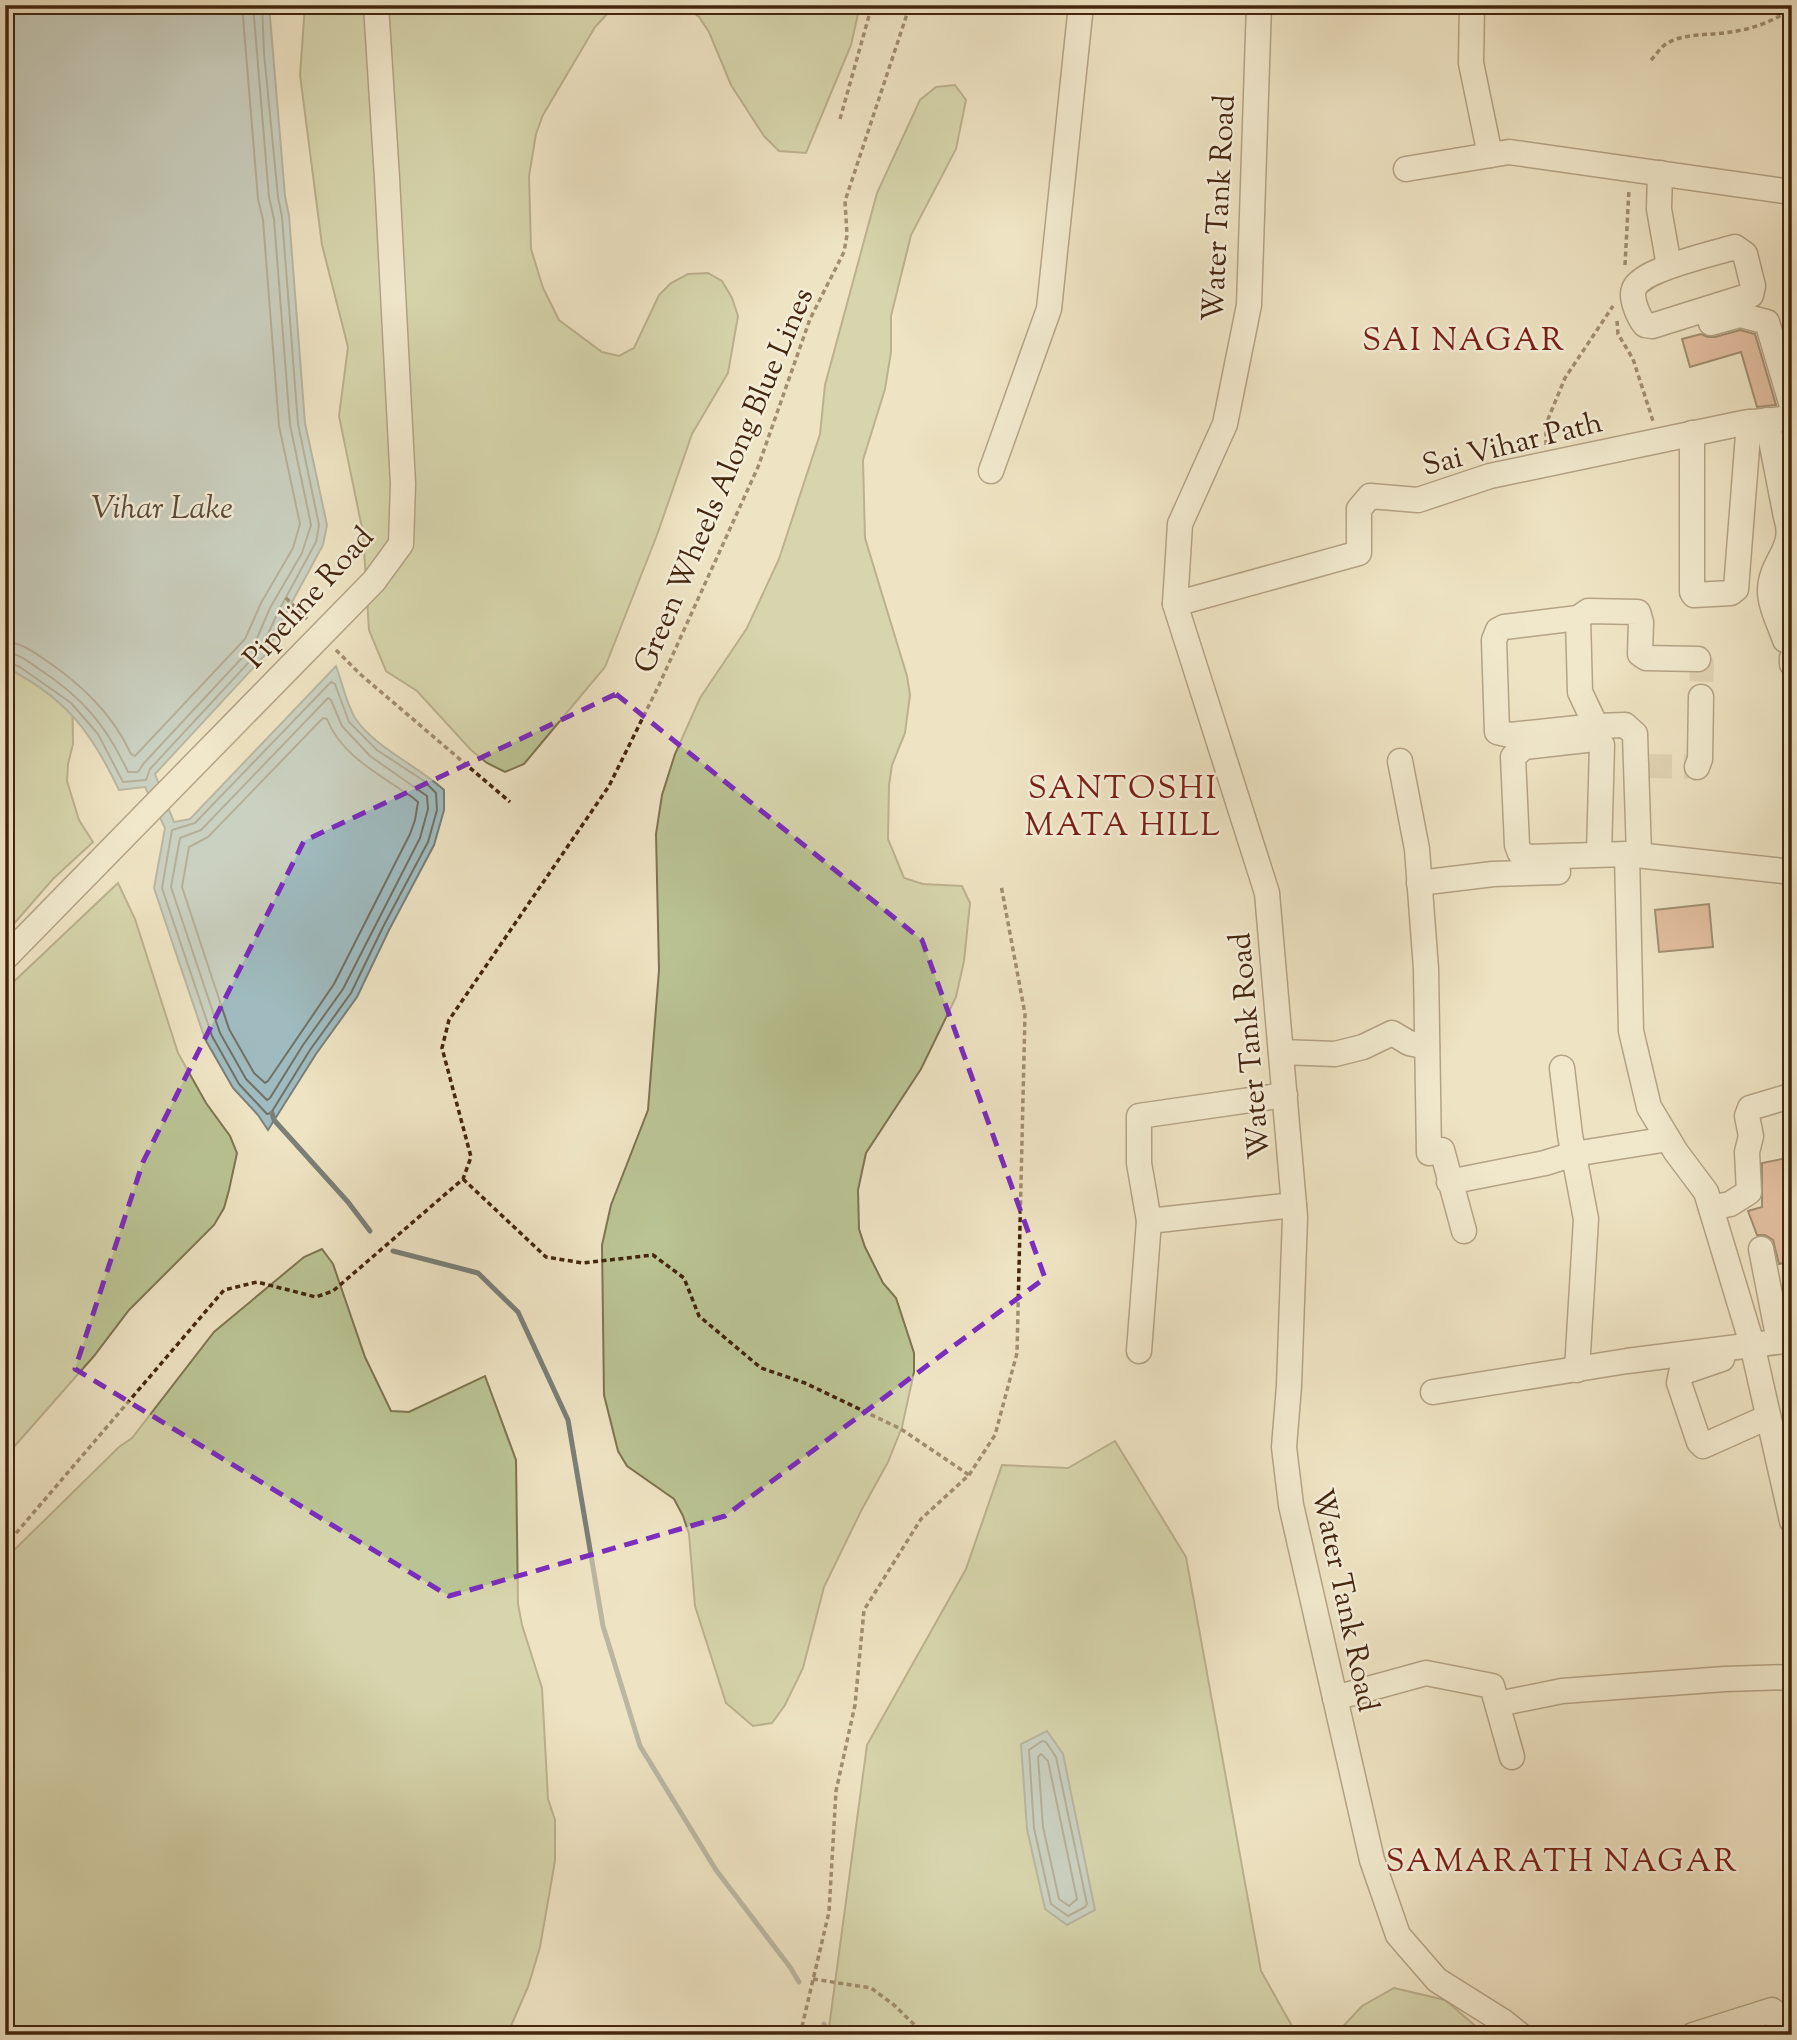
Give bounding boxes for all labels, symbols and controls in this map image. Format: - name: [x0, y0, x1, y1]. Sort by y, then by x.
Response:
- street label: Water Tank Road: [1193, 94, 1248, 323]
- street label: Green Wheels Along Blue Lines: [625, 282, 826, 680]
- district label: SAI NAGAR: [1362, 319, 1566, 365]
- street label: Sai Vihar Path: [1418, 402, 1608, 489]
- water label: Vihar Lake: [91, 487, 233, 533]
- street label: Pipeline Road: [235, 518, 385, 679]
- district label: SANTOSHI MATA HILL: [1024, 767, 1222, 850]
- street label: Water Tank Road: [1220, 931, 1283, 1161]
- street label: Water Tank Road: [1299, 1485, 1388, 1716]
- district label: SAMARATH NAGAR: [1386, 1840, 1738, 1886]

